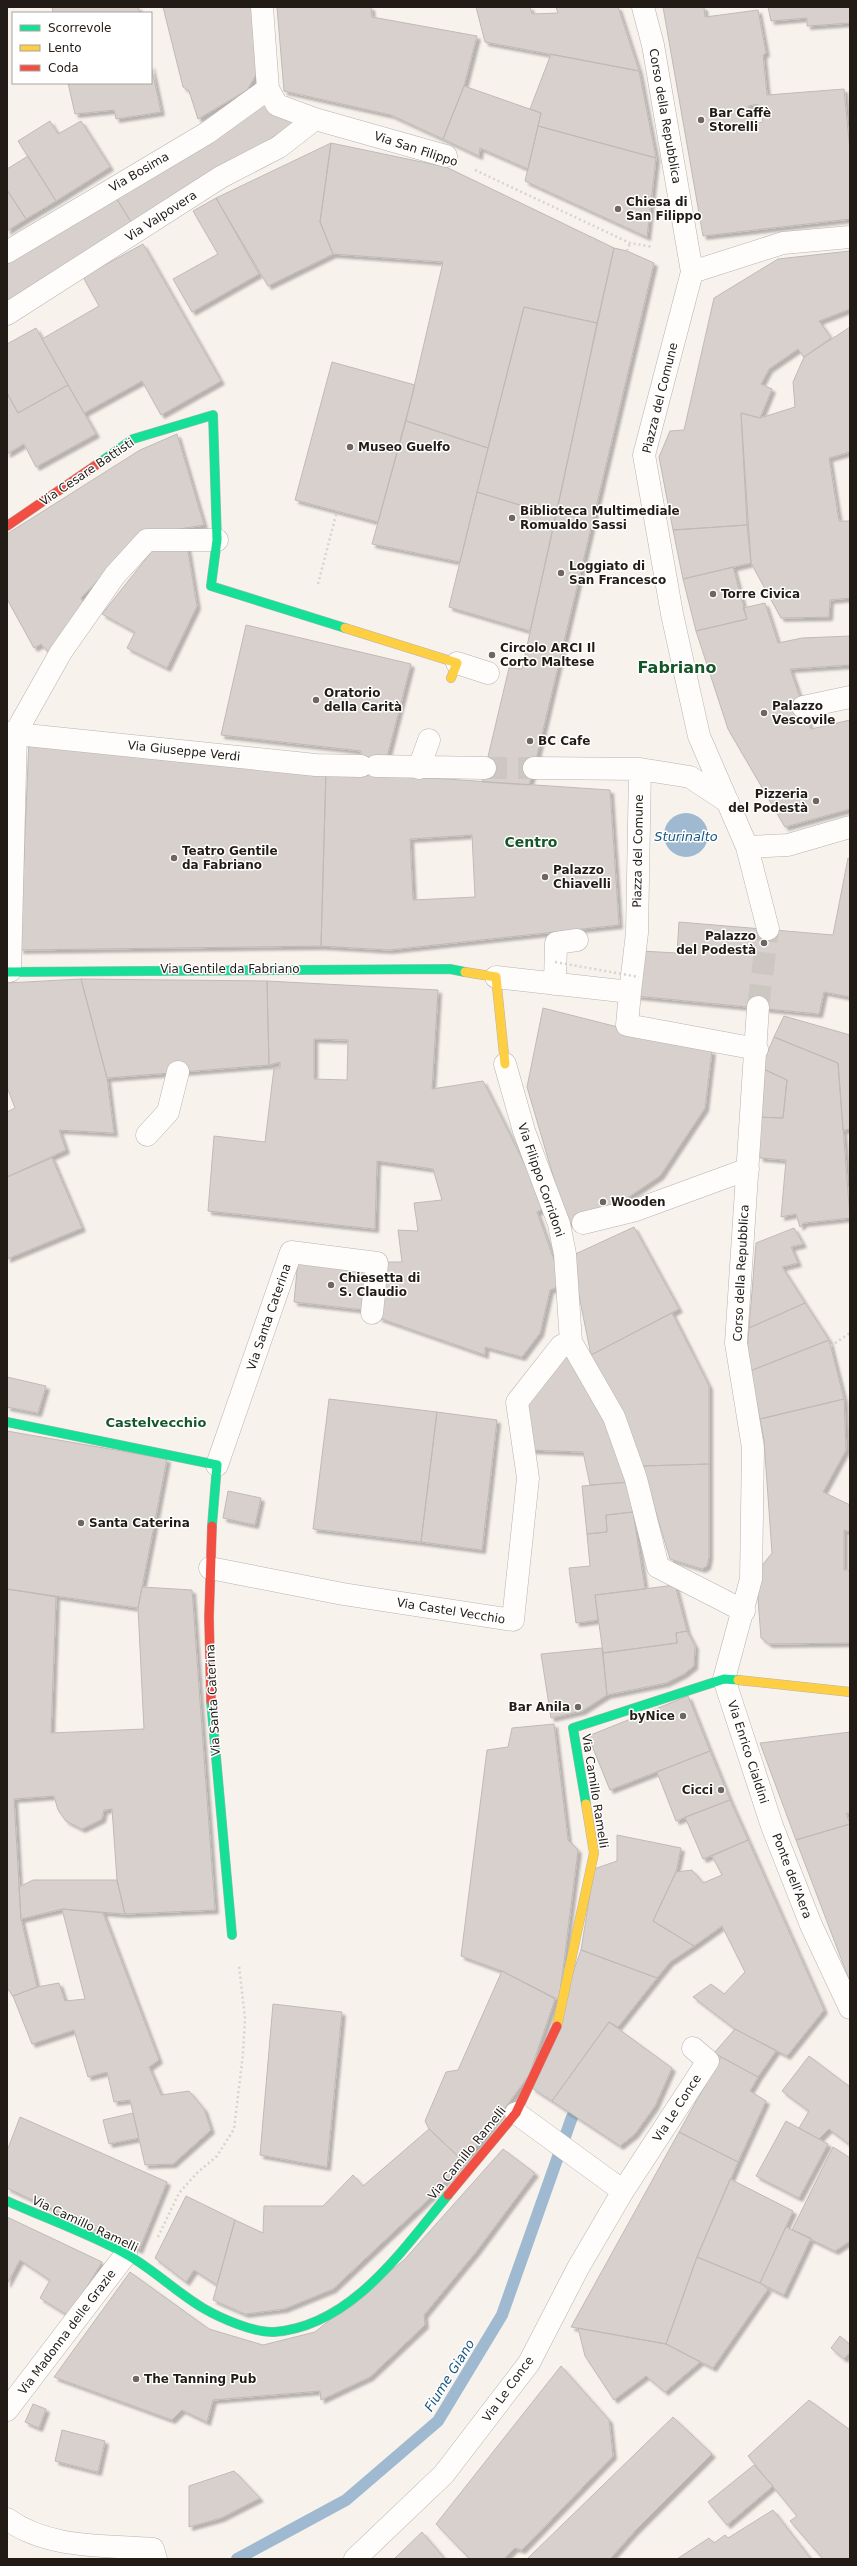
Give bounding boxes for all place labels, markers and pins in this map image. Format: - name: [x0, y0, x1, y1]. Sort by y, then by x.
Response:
- place label: Bar Caffè Storelli: [709, 106, 771, 134]
- marker: Bar Caffè Storelli: [696, 115, 706, 125]
- place label: Chiesa di San Filippo: [626, 195, 701, 223]
- marker: Chiesa di San Filippo: [613, 204, 623, 214]
- place label: Museo Guelfo: [358, 440, 450, 454]
- marker: Museo Guelfo: [345, 442, 355, 452]
- place label: Biblioteca Multimediale Romualdo Sassi: [520, 504, 680, 532]
- marker: Biblioteca Multimediale Romualdo Sassi: [507, 513, 517, 523]
- place label: Loggiato di San Francesco: [569, 559, 666, 587]
- marker: Loggiato di San Francesco: [556, 568, 566, 578]
- place label: Torre Civica: [721, 587, 800, 601]
- marker: Torre Civica: [708, 589, 718, 599]
- place label: Circolo ARCI Il Corto Maltese: [500, 641, 595, 669]
- marker: Circolo ARCI Il Corto Maltese: [487, 650, 497, 660]
- place label: Oratorio della Carità: [324, 686, 402, 714]
- marker: Oratorio della Carità: [311, 695, 321, 705]
- place label: Palazzo Vescovile: [772, 699, 835, 727]
- marker: Palazzo Vescovile: [759, 708, 769, 718]
- place label: BC Cafe: [538, 734, 590, 748]
- marker: BC Cafe: [525, 736, 535, 746]
- place label: Pizzeria del Podestà: [728, 787, 808, 815]
- marker: Pizzeria del Podestà: [811, 796, 821, 806]
- place label: Teatro Gentile da Fabriano: [182, 844, 278, 872]
- marker: Teatro Gentile da Fabriano: [169, 853, 179, 863]
- place label: Palazzo Chiavelli: [553, 863, 611, 891]
- marker: Palazzo Chiavelli: [540, 872, 550, 882]
- place label: Palazzo del Podestà: [676, 929, 756, 957]
- marker: Palazzo del Podestà: [759, 938, 769, 948]
- place label: Wooden: [611, 1195, 666, 1209]
- marker: Wooden: [598, 1197, 608, 1207]
- place label: Chiesetta di S. Claudio: [339, 1271, 420, 1299]
- marker: Chiesetta di S. Claudio: [326, 1280, 336, 1290]
- place label: Santa Caterina: [89, 1516, 190, 1530]
- marker: Santa Caterina: [76, 1518, 86, 1528]
- place label: Bar Anila: [509, 1700, 570, 1714]
- marker: Bar Anila: [573, 1702, 583, 1712]
- place label: byNice: [629, 1709, 675, 1723]
- marker: byNice: [678, 1711, 688, 1721]
- place label: Cicci: [682, 1783, 713, 1797]
- marker: Cicci: [716, 1785, 726, 1795]
- place label: The Tanning Pub: [144, 2372, 257, 2386]
- marker: The Tanning Pub: [131, 2374, 141, 2384]

